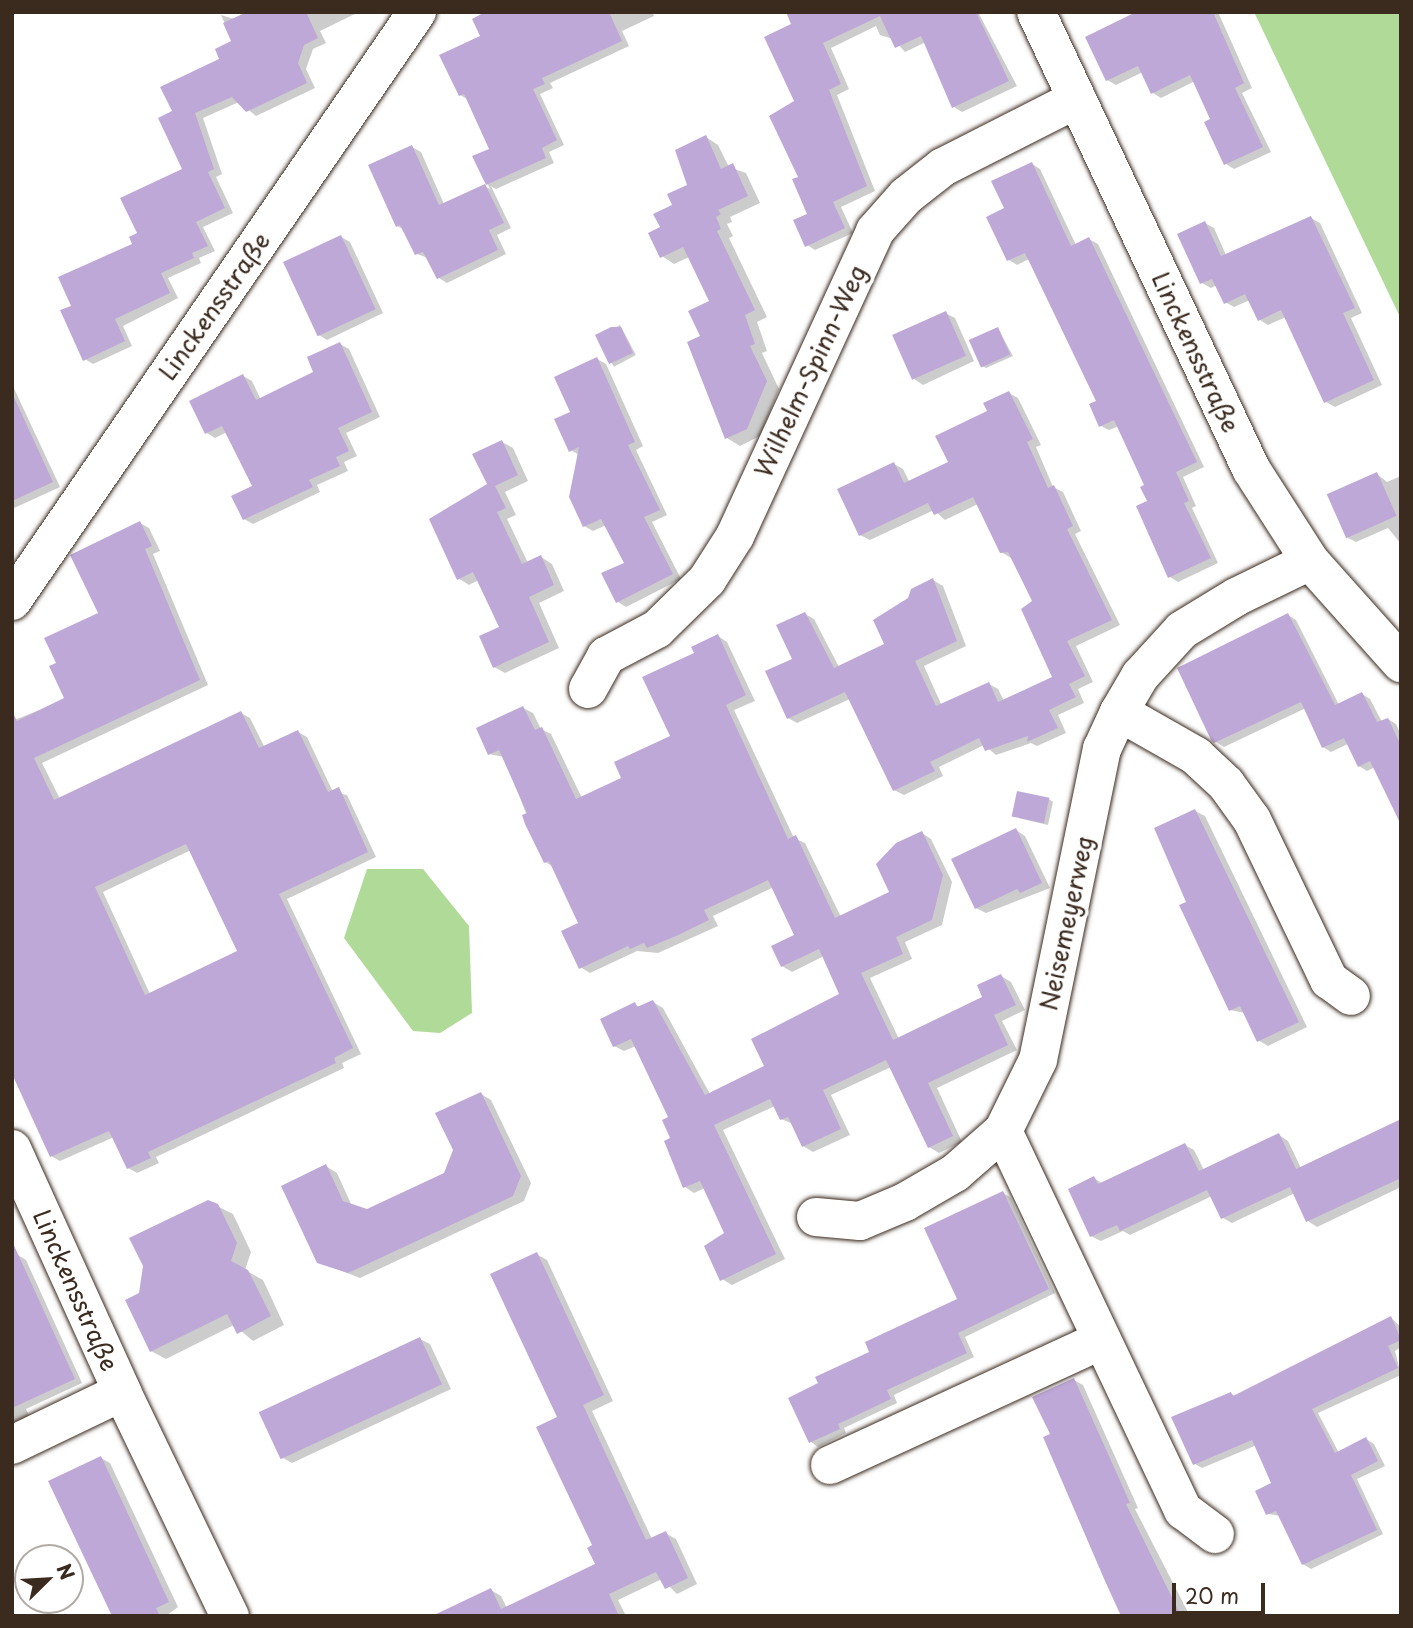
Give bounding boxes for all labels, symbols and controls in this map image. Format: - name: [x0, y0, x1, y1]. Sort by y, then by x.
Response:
- street label: Linckensstraße: [152, 227, 276, 385]
- street label: Wilhelm-Spinn-Weg: [748, 260, 872, 482]
- street label: Linckensstraße: [1146, 267, 1246, 437]
- street label: Neisemeyerweg: [1033, 833, 1099, 1013]
- street label: Linckensstraße: [28, 1205, 124, 1375]
- north arrow: [14, 1544, 84, 1614]
- text: N: [51, 1559, 82, 1584]
- scale bar: [1175, 1568, 1268, 1612]
- text: 20 m: [1185, 1579, 1239, 1611]

